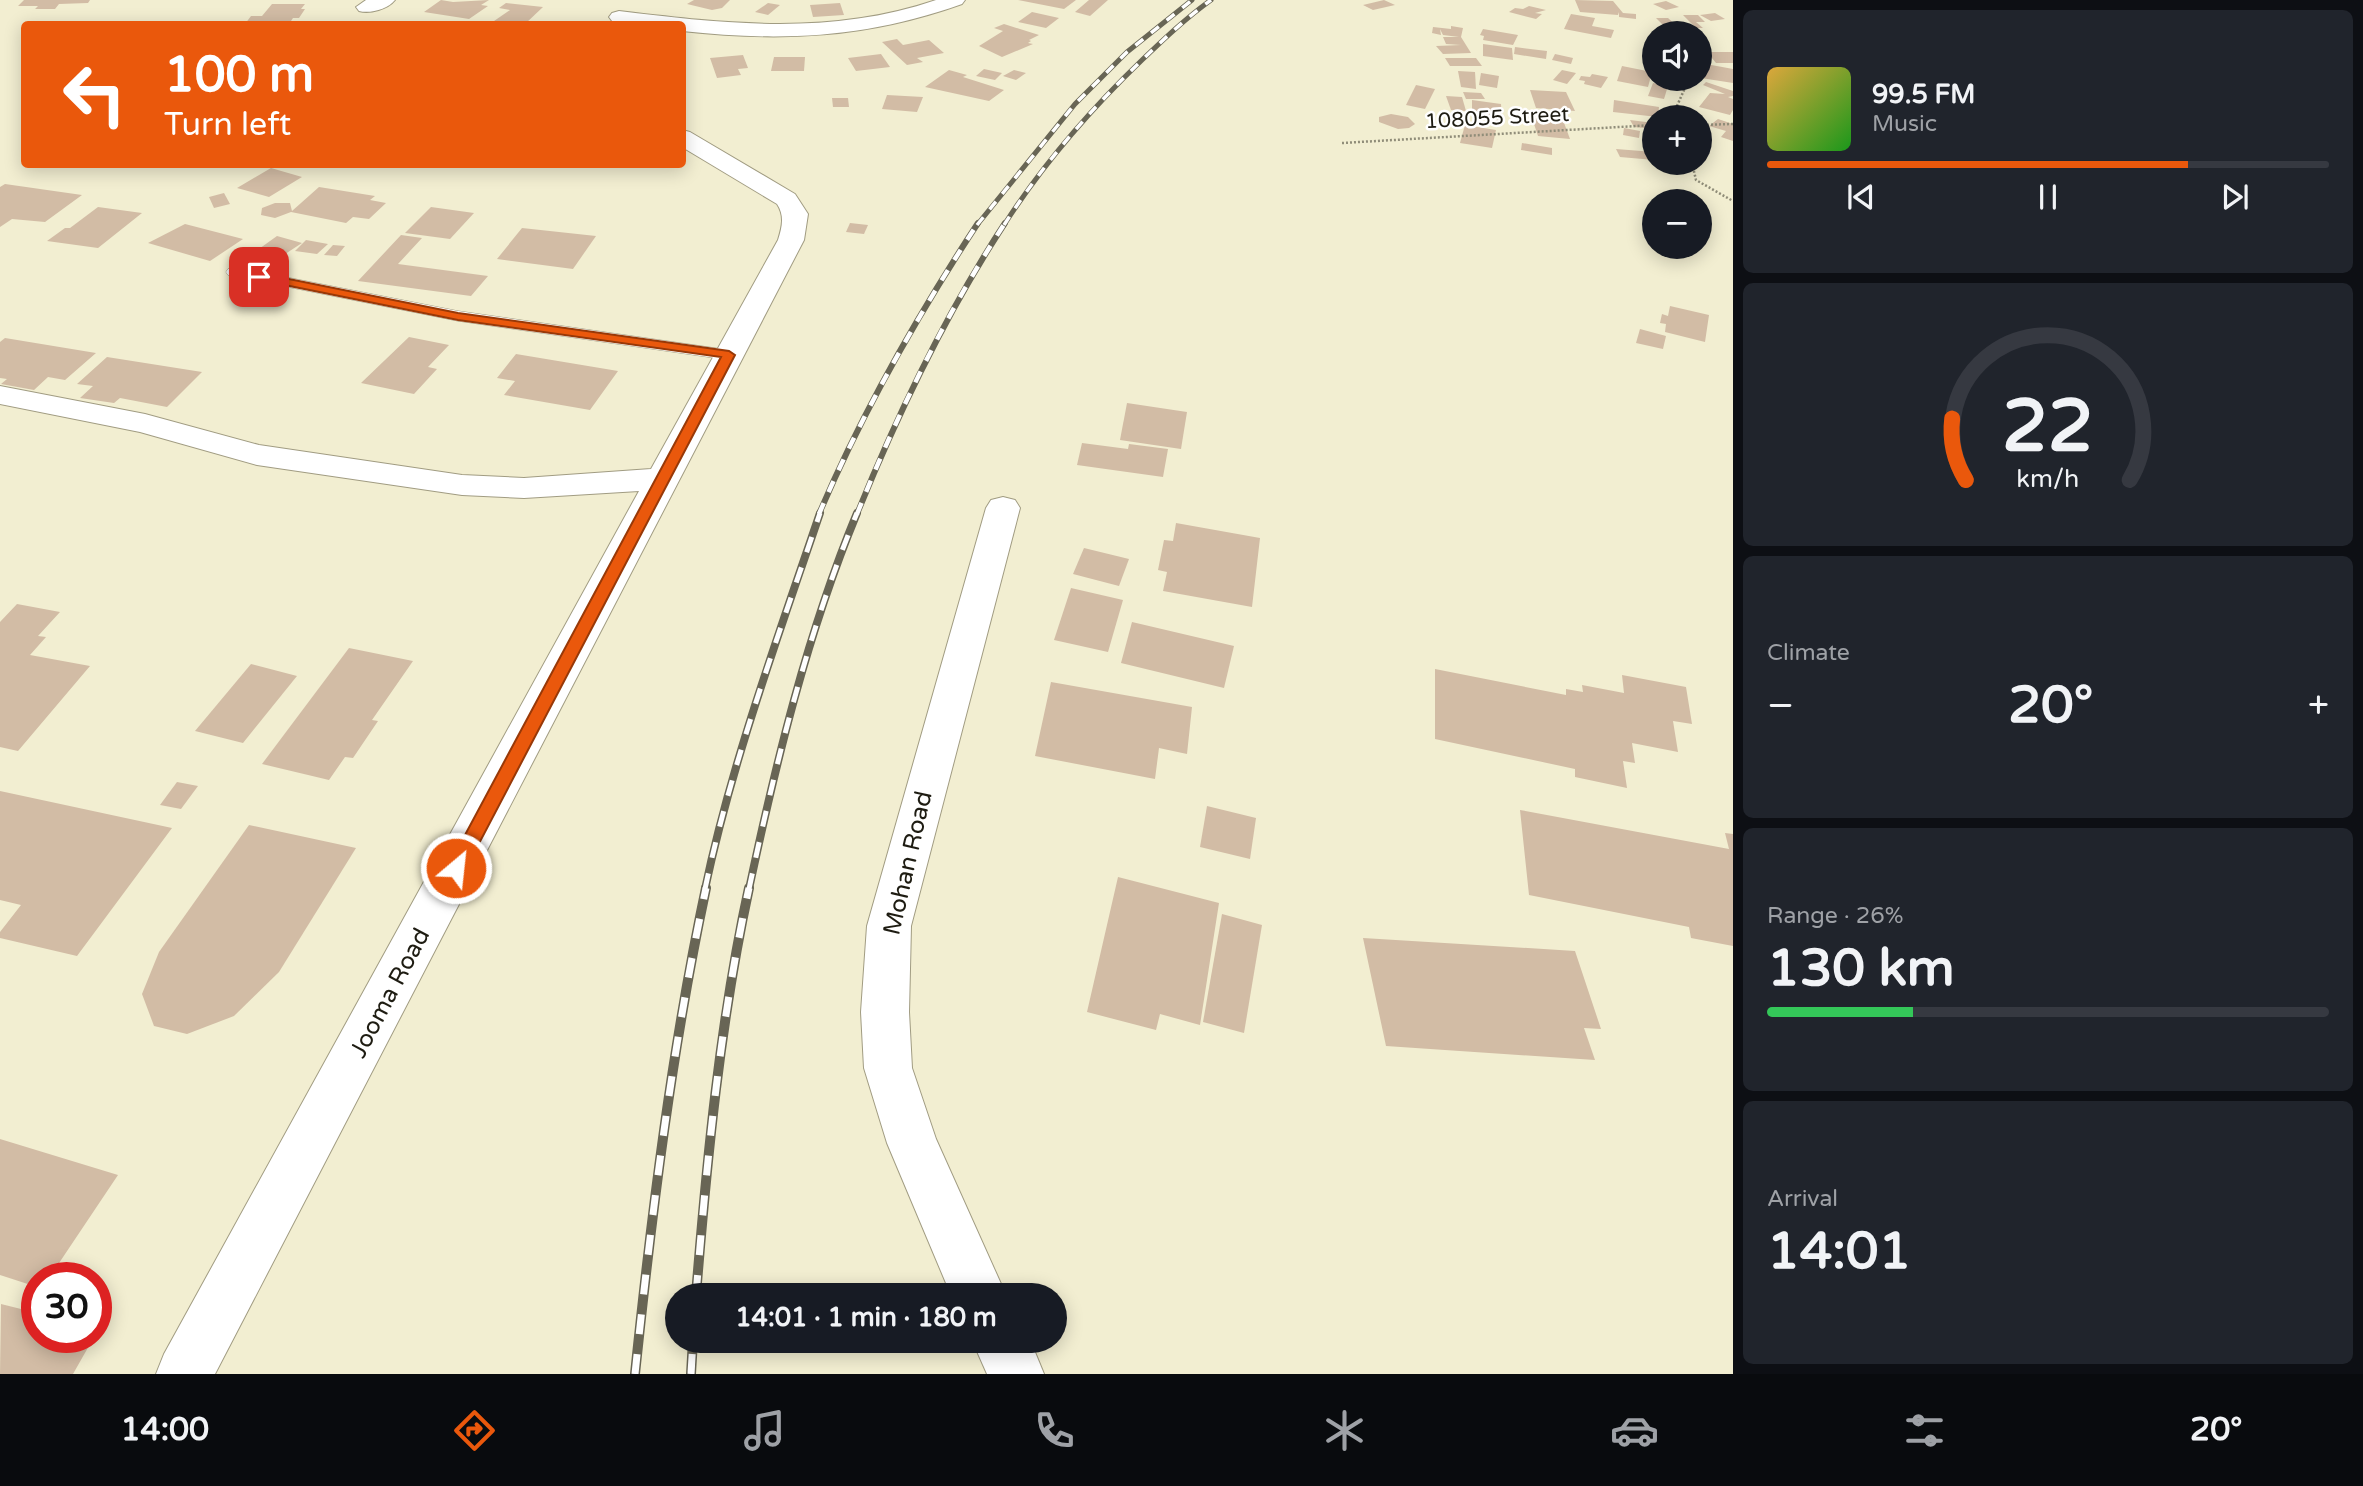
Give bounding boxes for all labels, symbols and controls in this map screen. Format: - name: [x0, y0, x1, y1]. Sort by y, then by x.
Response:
- map controls: [1642, 21, 1712, 259]
- button: sound: [1642, 21, 1712, 91]
- text: 100 m: [164, 46, 314, 105]
- icon: left: [49, 49, 140, 140]
- text: 99.5 FM: [1872, 79, 1975, 110]
- street label: 108055 Street: [1424, 102, 1570, 134]
- button: +: [1642, 105, 1712, 175]
- text: Turn left: [164, 106, 291, 144]
- text: Music: [1872, 110, 1937, 138]
- icon: previous: [1842, 178, 1880, 216]
- icon: pause: [2029, 178, 2067, 216]
- icon: next: [2216, 178, 2254, 216]
- button: −: [1642, 189, 1712, 259]
- pin: [229, 247, 289, 307]
- icon: arrive: [240, 258, 278, 296]
- text: 22: [2002, 384, 2094, 472]
- text: km/h: [2017, 464, 2079, 494]
- text: Climate: [1767, 639, 1850, 667]
- text: 20°: [2008, 674, 2093, 737]
- text: −: [1767, 683, 1794, 729]
- text: +: [2308, 683, 2329, 729]
- street label: Mohan Road: [877, 788, 939, 938]
- position arrow: [419, 831, 493, 905]
- text: Range · 26%: [1767, 902, 1903, 930]
- street label: Jooma Road: [344, 923, 436, 1063]
- text: 130 km: [1767, 937, 1955, 1000]
- text: Arrival: [1767, 1185, 1838, 1213]
- text: 14:01: [1767, 1220, 1911, 1283]
- speed limit sign: 30: [21, 1262, 112, 1353]
- text: 14:01 · 1 min · 180 m: [735, 1302, 997, 1333]
- icon: directions: [450, 1406, 499, 1455]
- icon: music: [740, 1406, 789, 1455]
- icon: phone: [1030, 1406, 1079, 1455]
- icon: climate: [1320, 1406, 1369, 1455]
- icon: car: [1610, 1406, 1659, 1455]
- icon: filters: [1900, 1406, 1949, 1455]
- text: 14:00: [120, 1411, 209, 1449]
- text: 20°: [2190, 1411, 2242, 1449]

